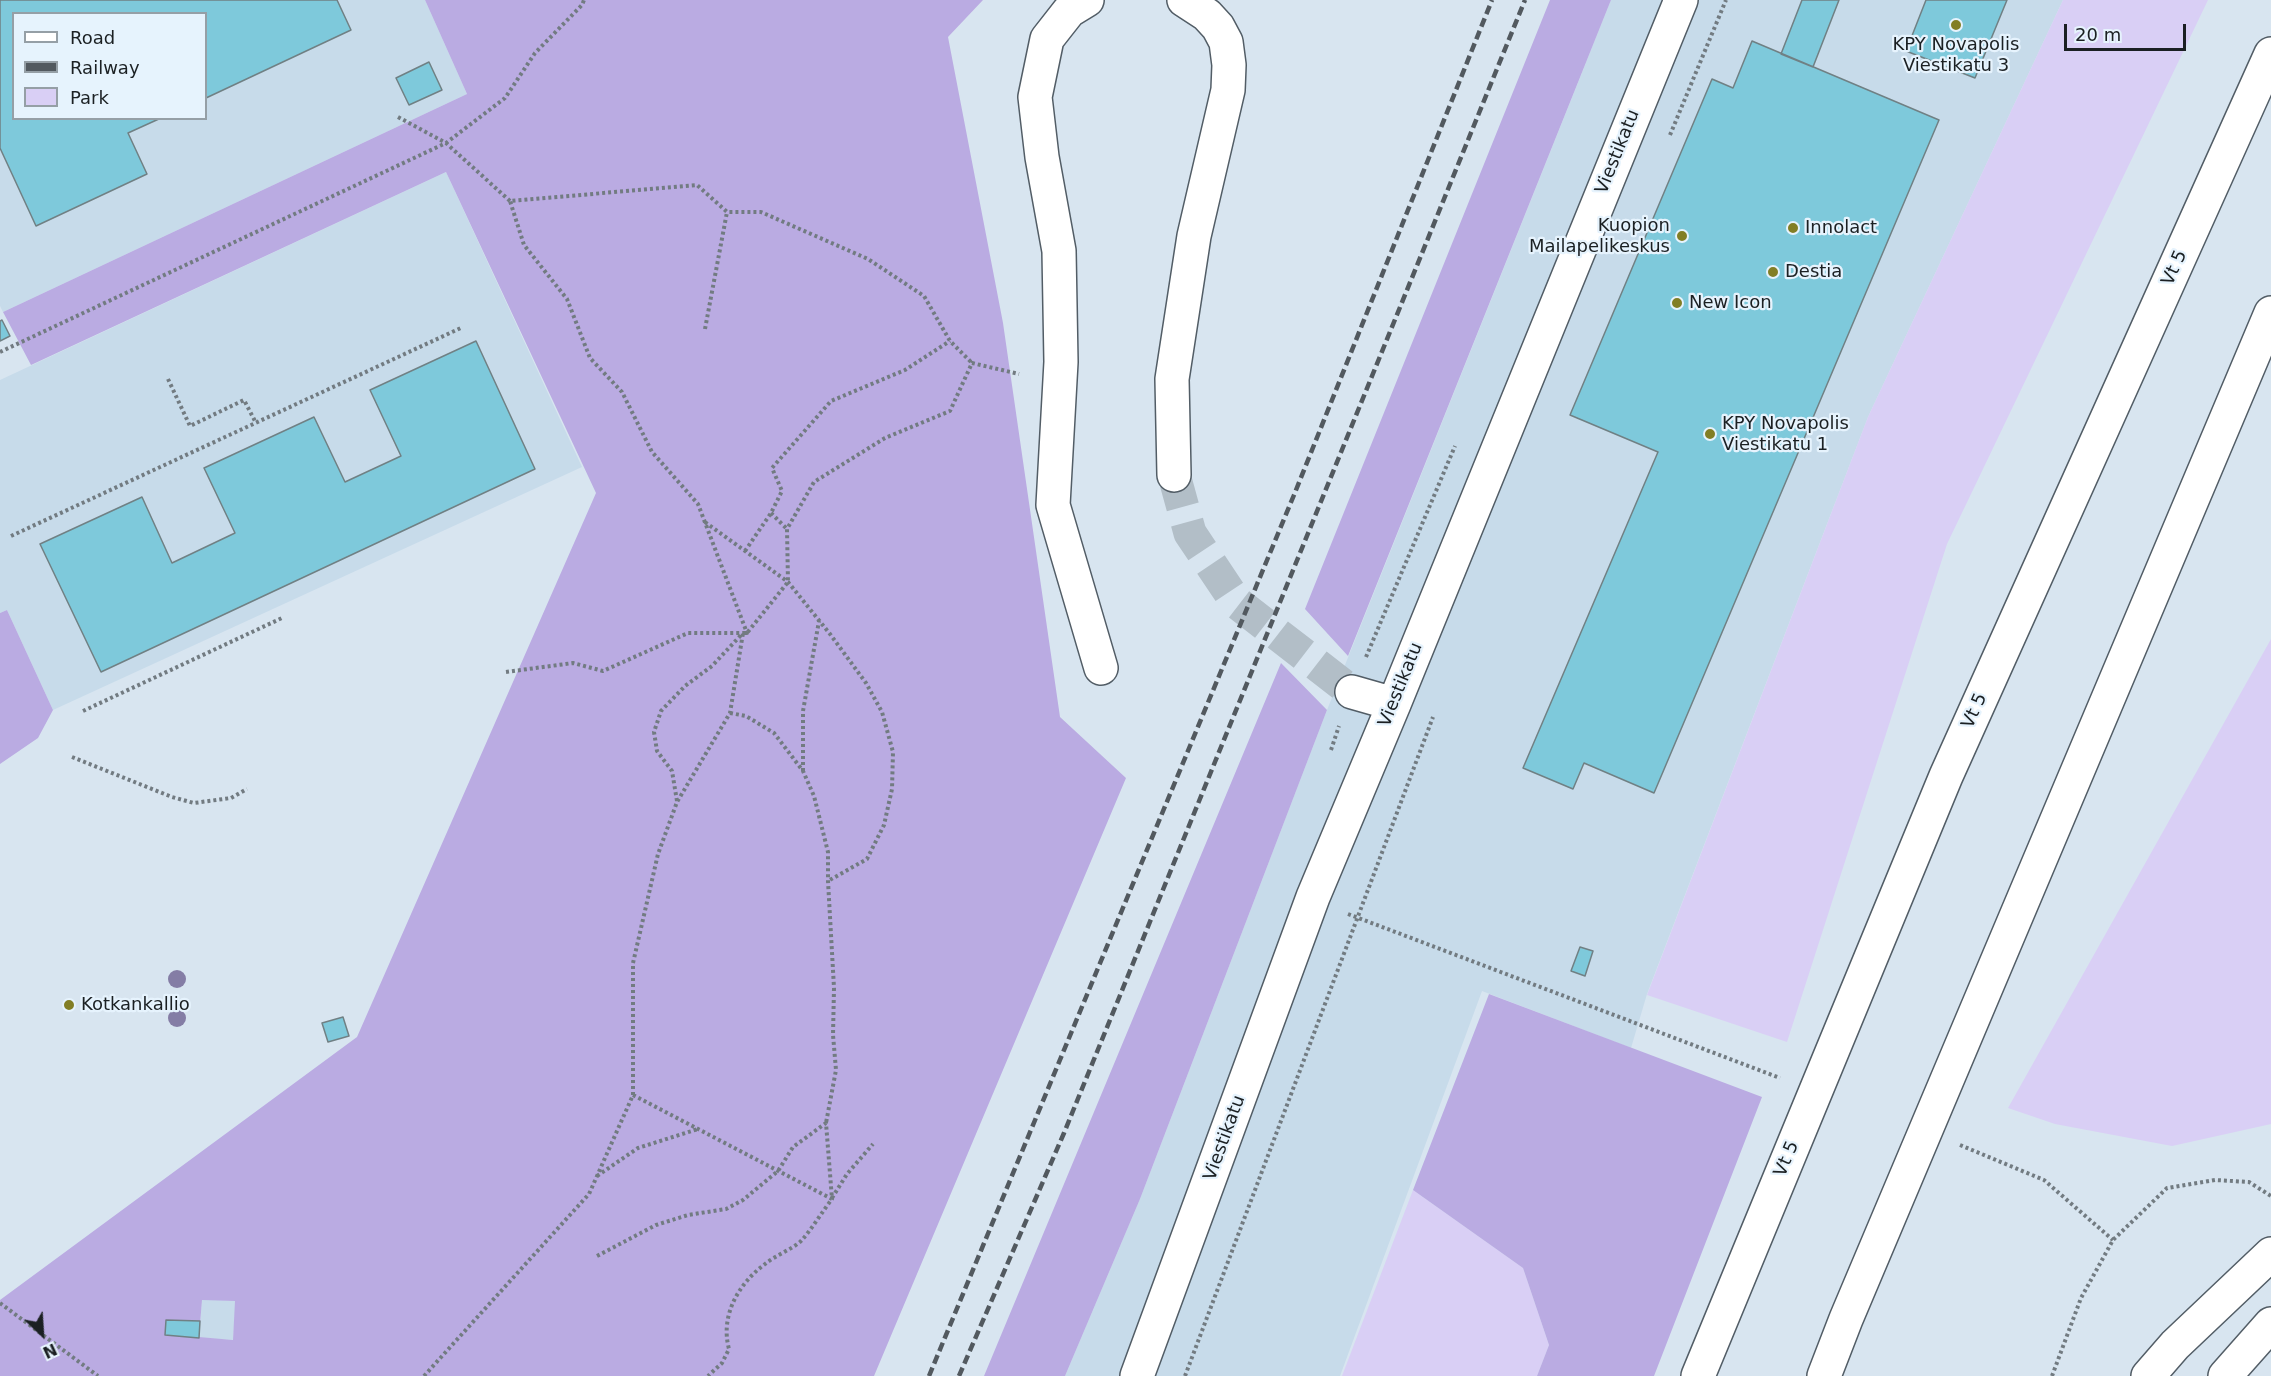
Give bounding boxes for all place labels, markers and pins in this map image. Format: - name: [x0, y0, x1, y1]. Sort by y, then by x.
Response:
- marker: KPY Novapolis Viestikatu 3: [1949, 18, 1963, 32]
- place label: KPY Novapolis Viestikatu 3: [1893, 34, 2019, 76]
- place label: Kuopion Mailapelikeskus: [1529, 215, 1670, 258]
- place label: Innolact: [1805, 217, 1877, 239]
- marker: Innolact: [1786, 221, 1800, 235]
- marker: Kuopion Mailapelikeskus: [1675, 229, 1689, 243]
- place label: Destia: [1785, 261, 1842, 283]
- marker: Destia: [1766, 265, 1780, 279]
- place label: New Icon: [1689, 292, 1772, 314]
- marker: New Icon: [1670, 296, 1684, 310]
- place label: KPY Novapolis Viestikatu 1: [1722, 413, 1849, 456]
- marker: KPY Novapolis Viestikatu 1: [1703, 427, 1717, 441]
- place label: Kotkankallio: [81, 994, 190, 1016]
- marker: Kotkankallio: [62, 998, 76, 1012]

